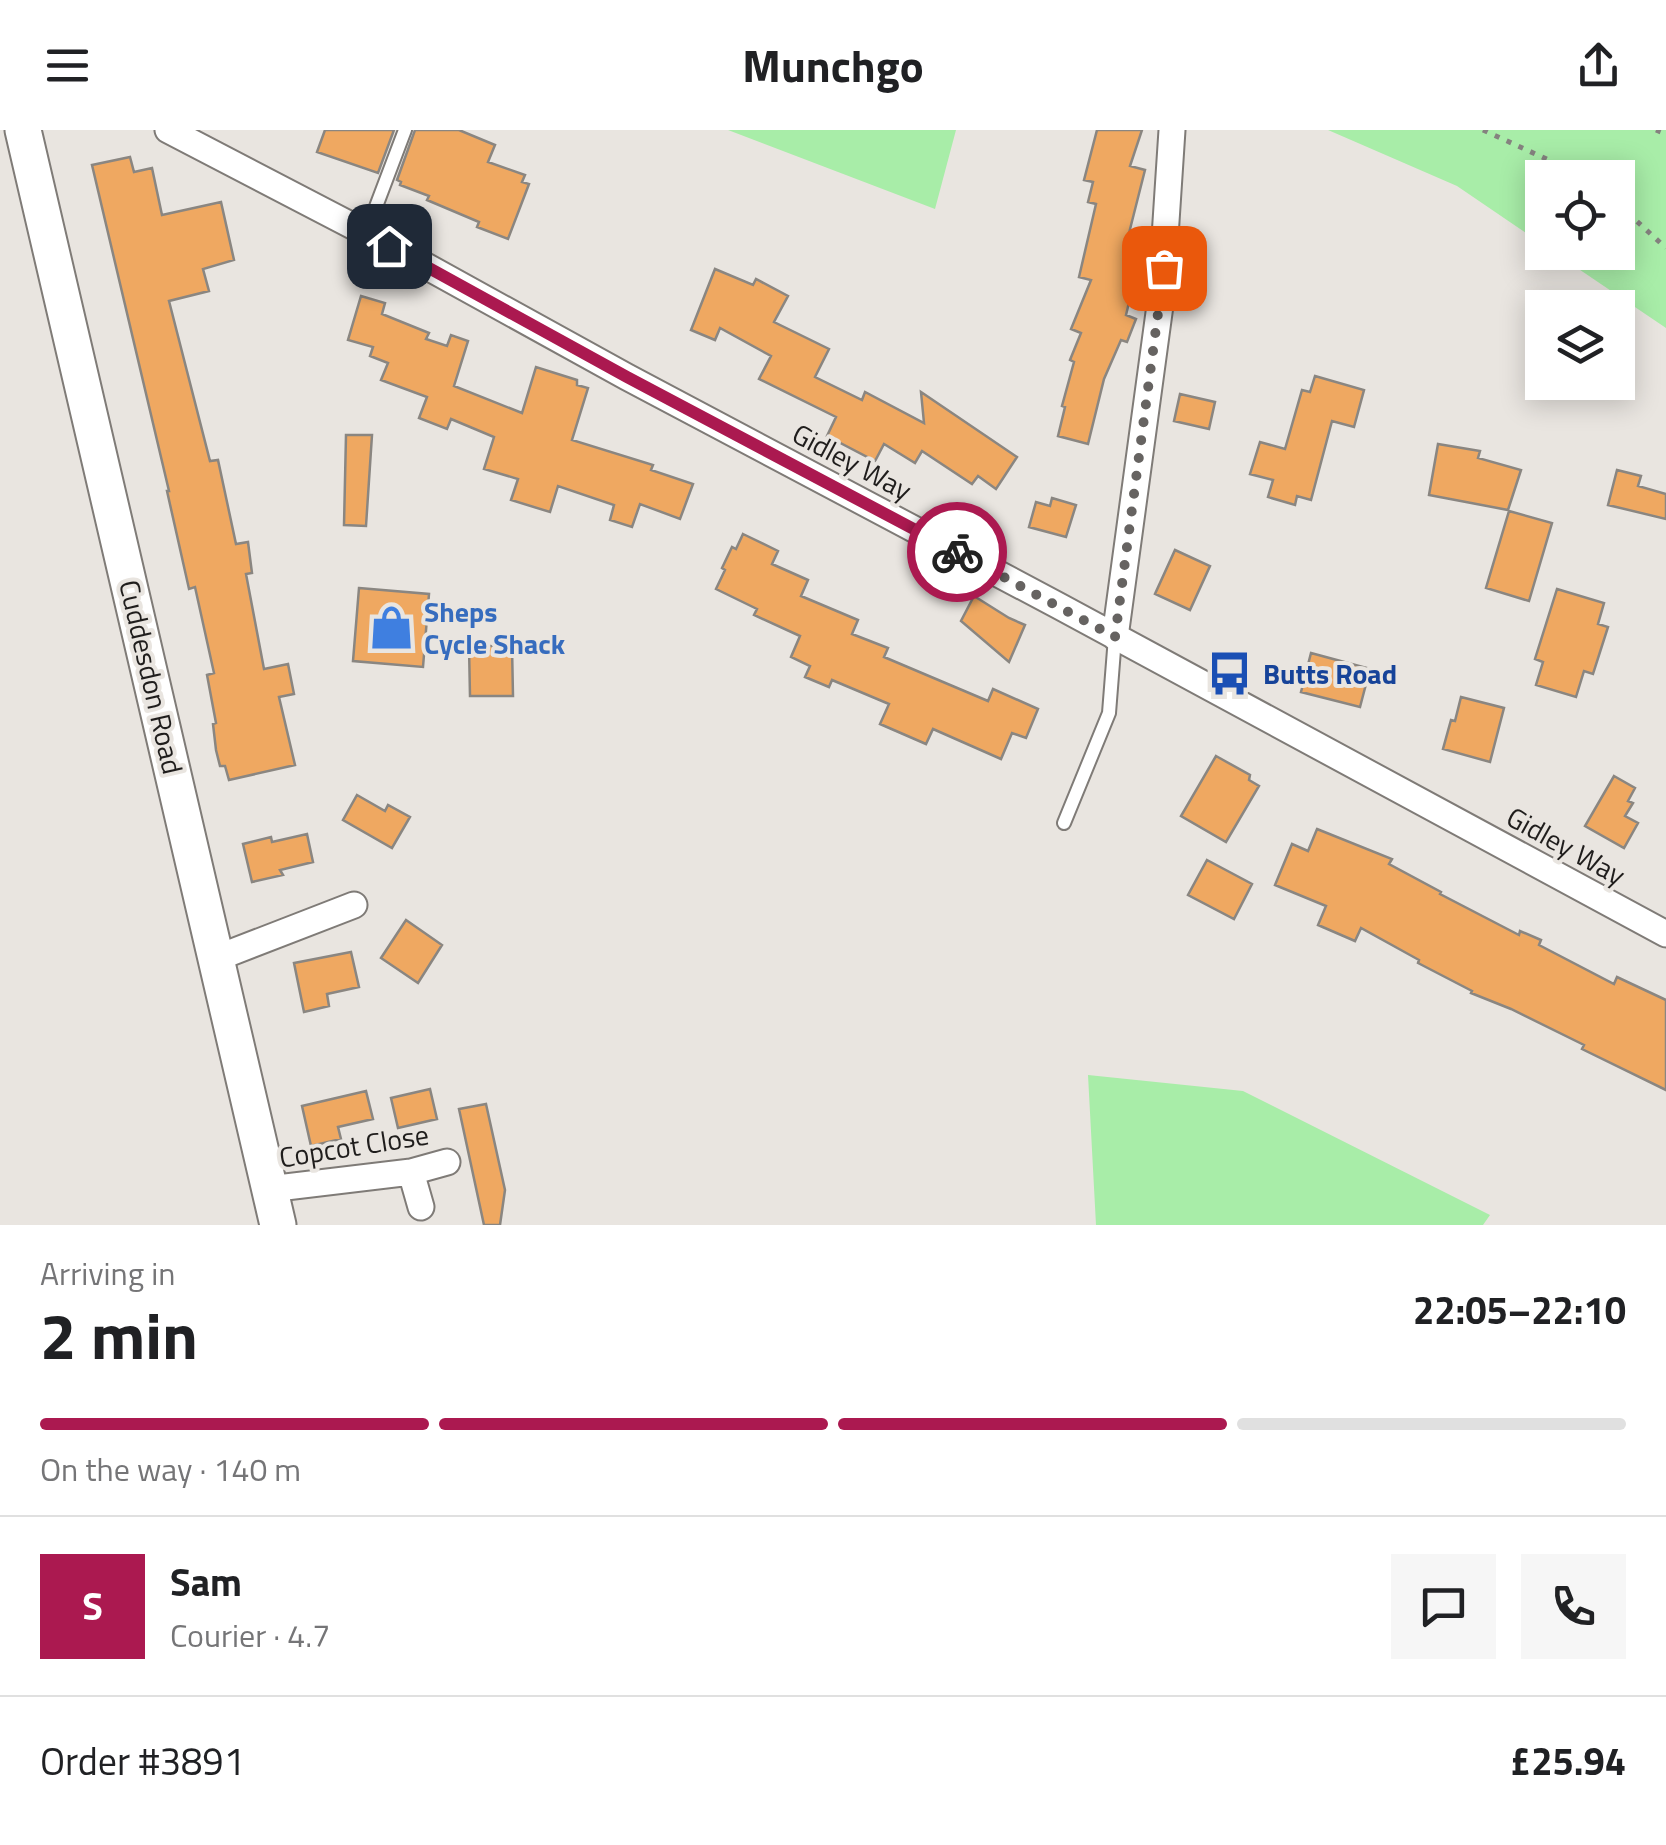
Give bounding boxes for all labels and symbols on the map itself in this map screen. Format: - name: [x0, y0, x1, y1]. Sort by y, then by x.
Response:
- pin: [347, 204, 432, 289]
- pin: [1122, 226, 1207, 311]
- street label: Gidley Way: [785, 412, 920, 511]
- courier: [907, 502, 1007, 602]
- street label: Cuddesdon Road: [108, 576, 195, 778]
- place label: Sheps Cycle Shack: [424, 590, 566, 665]
- shop icon: Sheps Cycle Shack: [367, 604, 415, 652]
- bus stop icon: Butts Road: [1206, 650, 1254, 698]
- place label: Butts Road: [1263, 652, 1397, 695]
- street label: Gidley Way: [1499, 795, 1634, 896]
- street label: Copcot Close: [276, 1112, 432, 1179]

